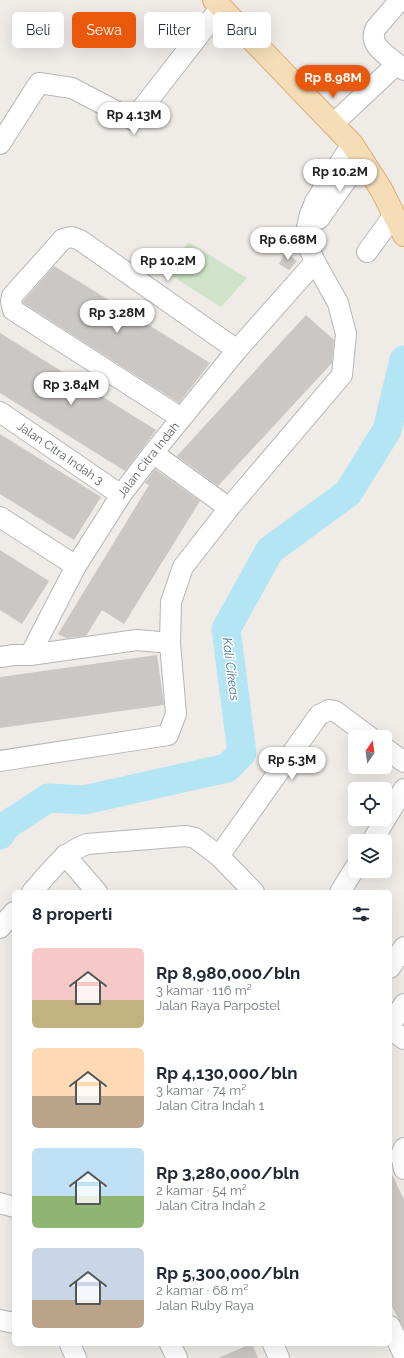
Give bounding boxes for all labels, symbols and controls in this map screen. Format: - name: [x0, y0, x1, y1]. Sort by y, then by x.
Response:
- chip: Beli: [12, 12, 64, 48]
- chip: Sewa: [72, 12, 136, 48]
- chip: Filter: [144, 12, 205, 48]
- chip: Baru: [213, 12, 271, 48]
- pin: Rp 8.98M: [292, 65, 374, 99]
- text: Rp 8.98M: [304, 70, 362, 85]
- pin: Rp 4.13M: [93, 102, 175, 136]
- text: Rp 4.13M: [106, 107, 162, 122]
- pin: Rp 10.2M: [299, 159, 381, 193]
- text: Rp 10.2M: [312, 164, 368, 179]
- pin: Rp 6.68M: [247, 227, 329, 261]
- text: Rp 6.68M: [259, 232, 317, 247]
- pin: Rp 10.2M: [127, 248, 209, 282]
- text: Rp 10.2M: [140, 253, 196, 268]
- pin: Rp 3.28M: [76, 300, 158, 334]
- text: Rp 3.28M: [89, 305, 145, 320]
- pin: Rp 3.84M: [30, 372, 112, 406]
- text: Rp 3.84M: [43, 377, 99, 392]
- street label: Jalan Citra Indah 3: [14, 419, 106, 488]
- street label: Jalan Citra Indah: [115, 419, 182, 500]
- water label: Kali Cikeas: [220, 636, 242, 702]
- north arrow: [348, 730, 392, 774]
- map controls: [348, 730, 392, 878]
- pin: Rp 5.3M: [255, 747, 329, 781]
- text: Rp 5.3M: [268, 752, 316, 767]
- button: locate: [348, 782, 392, 826]
- button: layers: [348, 834, 392, 878]
- icon: filters: [350, 903, 372, 925]
- text: 8 properti: [32, 904, 112, 924]
- text: Rp 8,980,000/bln: [156, 963, 300, 983]
- icon: home: [64, 964, 112, 1012]
- text: 3 kamar · 116 m²: [156, 983, 252, 998]
- text: Jalan Raya Parpostel: [156, 998, 280, 1013]
- text: Rp 4,130,000/bln: [156, 1063, 297, 1083]
- icon: home: [64, 1064, 112, 1112]
- text: 3 kamar · 74 m²: [156, 1083, 246, 1098]
- text: Jalan Citra Indah 1: [156, 1098, 264, 1113]
- text: Rp 3,280,000/bln: [156, 1163, 299, 1183]
- icon: home: [64, 1164, 112, 1212]
- text: 2 kamar · 54 m²: [156, 1183, 247, 1198]
- text: Jalan Citra Indah 2: [156, 1198, 265, 1213]
- text: Rp 5,300,000/bln: [156, 1263, 299, 1283]
- icon: home: [64, 1264, 112, 1312]
- text: 2 kamar · 68 m²: [156, 1283, 248, 1298]
- text: Jalan Ruby Raya: [156, 1298, 254, 1313]

